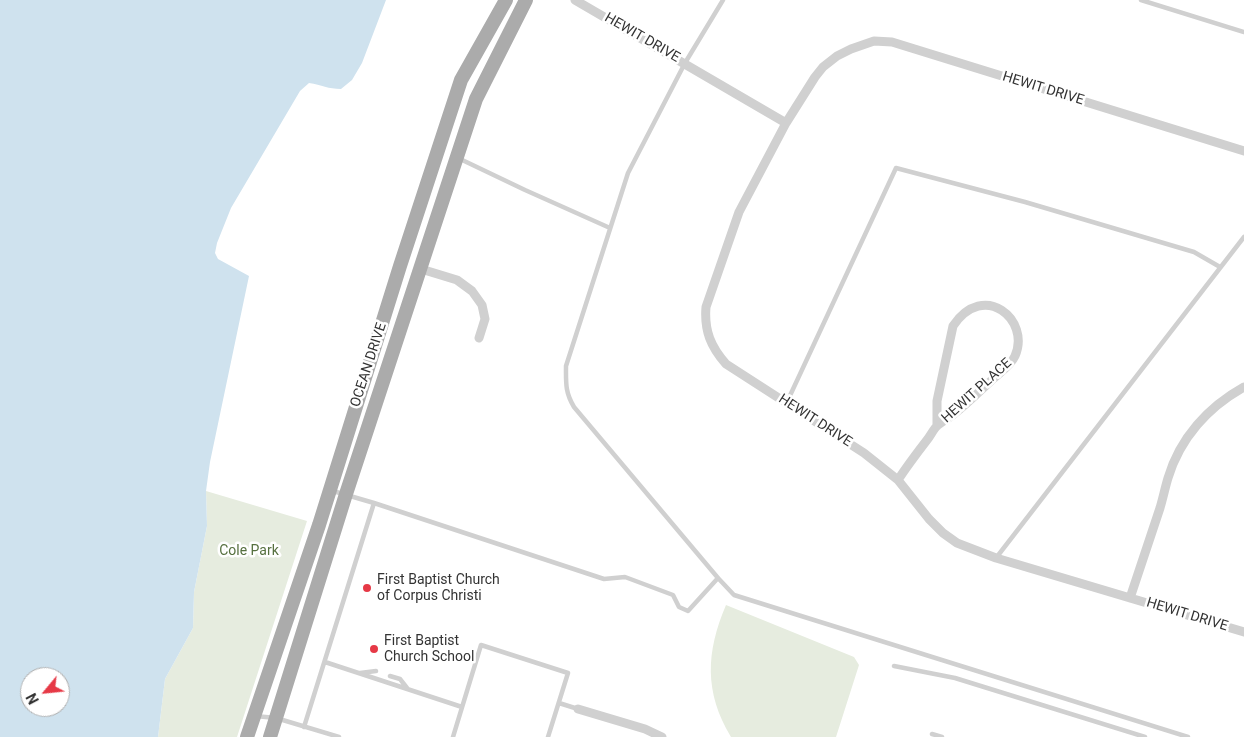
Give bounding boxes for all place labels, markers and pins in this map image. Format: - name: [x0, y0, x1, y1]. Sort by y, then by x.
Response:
- place label: First Baptist Church of Corpus Christi: [377, 572, 500, 604]
- marker: First Baptist Church of Corpus Christi: [361, 582, 373, 594]
- place label: First Baptist Church School: [384, 633, 474, 666]
- marker: First Baptist Church School: [368, 643, 380, 655]

